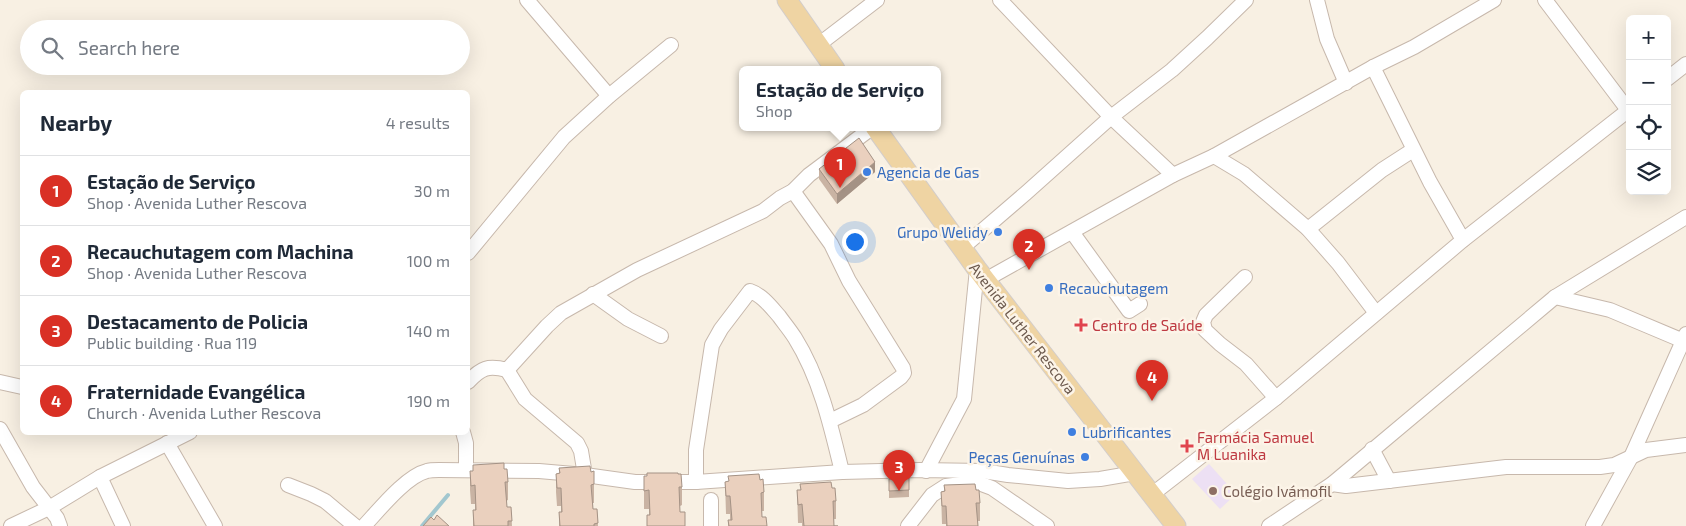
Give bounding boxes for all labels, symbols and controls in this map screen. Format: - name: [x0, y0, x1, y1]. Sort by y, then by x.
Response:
- map controls: [1626, 15, 1671, 195]
- button: +: [1626, 15, 1671, 60]
- search box: [20, 20, 470, 75]
- icon: search: [38, 34, 66, 62]
- text: Search here: [78, 36, 180, 59]
- button: −: [1626, 60, 1671, 105]
- popup: [739, 66, 941, 131]
- text: Estação de Serviço: [756, 78, 924, 101]
- text: Shop: [756, 101, 792, 120]
- button: locate: [1626, 105, 1671, 150]
- text: Nearby: [40, 110, 112, 135]
- text: 4 results: [386, 113, 450, 132]
- pin: 1: [824, 147, 856, 188]
- button: layers: [1626, 150, 1671, 195]
- place label: Agencia de Gas: [877, 163, 979, 181]
- marker: Agencia de Gas: [861, 166, 873, 178]
- text: Estação de Serviço: [87, 170, 255, 193]
- text: 1: [53, 181, 59, 200]
- text: 30 m: [414, 181, 450, 200]
- text: Shop · Avenida Luther Rescova: [87, 193, 307, 212]
- place label: Grupo Welidy: [897, 223, 988, 241]
- marker: Grupo Welidy: [992, 226, 1004, 238]
- your location: [842, 229, 868, 255]
- pin: 2: [1013, 229, 1045, 270]
- text: Recauchutagem com Machina: [87, 240, 354, 263]
- text: 2: [51, 251, 61, 270]
- text: 100 m: [407, 251, 450, 270]
- street label: Avenida Luther Rescova: [966, 259, 1080, 397]
- text: Shop · Avenida Luther Rescova: [87, 263, 307, 282]
- place label: Recauchutagem: [1059, 279, 1168, 297]
- marker: Recauchutagem: [1043, 282, 1055, 294]
- text: Destacamento de Policia: [87, 310, 308, 333]
- place label: Centro de Saúde: [1092, 316, 1203, 334]
- marker: Centro de Saúde: [1074, 318, 1088, 332]
- text: 3: [51, 321, 61, 340]
- text: 140 m: [407, 321, 450, 340]
- text: Public building · Rua 119: [87, 333, 257, 352]
- pin: 4: [1136, 360, 1168, 401]
- text: Fraternidade Evangélica: [87, 380, 305, 403]
- text: 4: [51, 391, 61, 410]
- text: 190 m: [407, 391, 450, 410]
- text: Church · Avenida Luther Rescova: [87, 403, 321, 422]
- place label: Lubrificantes: [1082, 423, 1171, 441]
- marker: Lubrificantes: [1066, 426, 1078, 438]
- place label: Farmácia Samuel M Luanika: [1197, 428, 1314, 463]
- marker: Farmácia Samuel M Luanika: [1181, 440, 1193, 452]
- place label: Peças Genuínas: [969, 448, 1075, 467]
- pin: 3: [883, 450, 915, 491]
- marker: Peças Genuínas: [1079, 451, 1091, 463]
- place label: Colégio Ivámofil: [1223, 482, 1332, 500]
- marker: Colégio Ivámofil: [1207, 485, 1219, 497]

